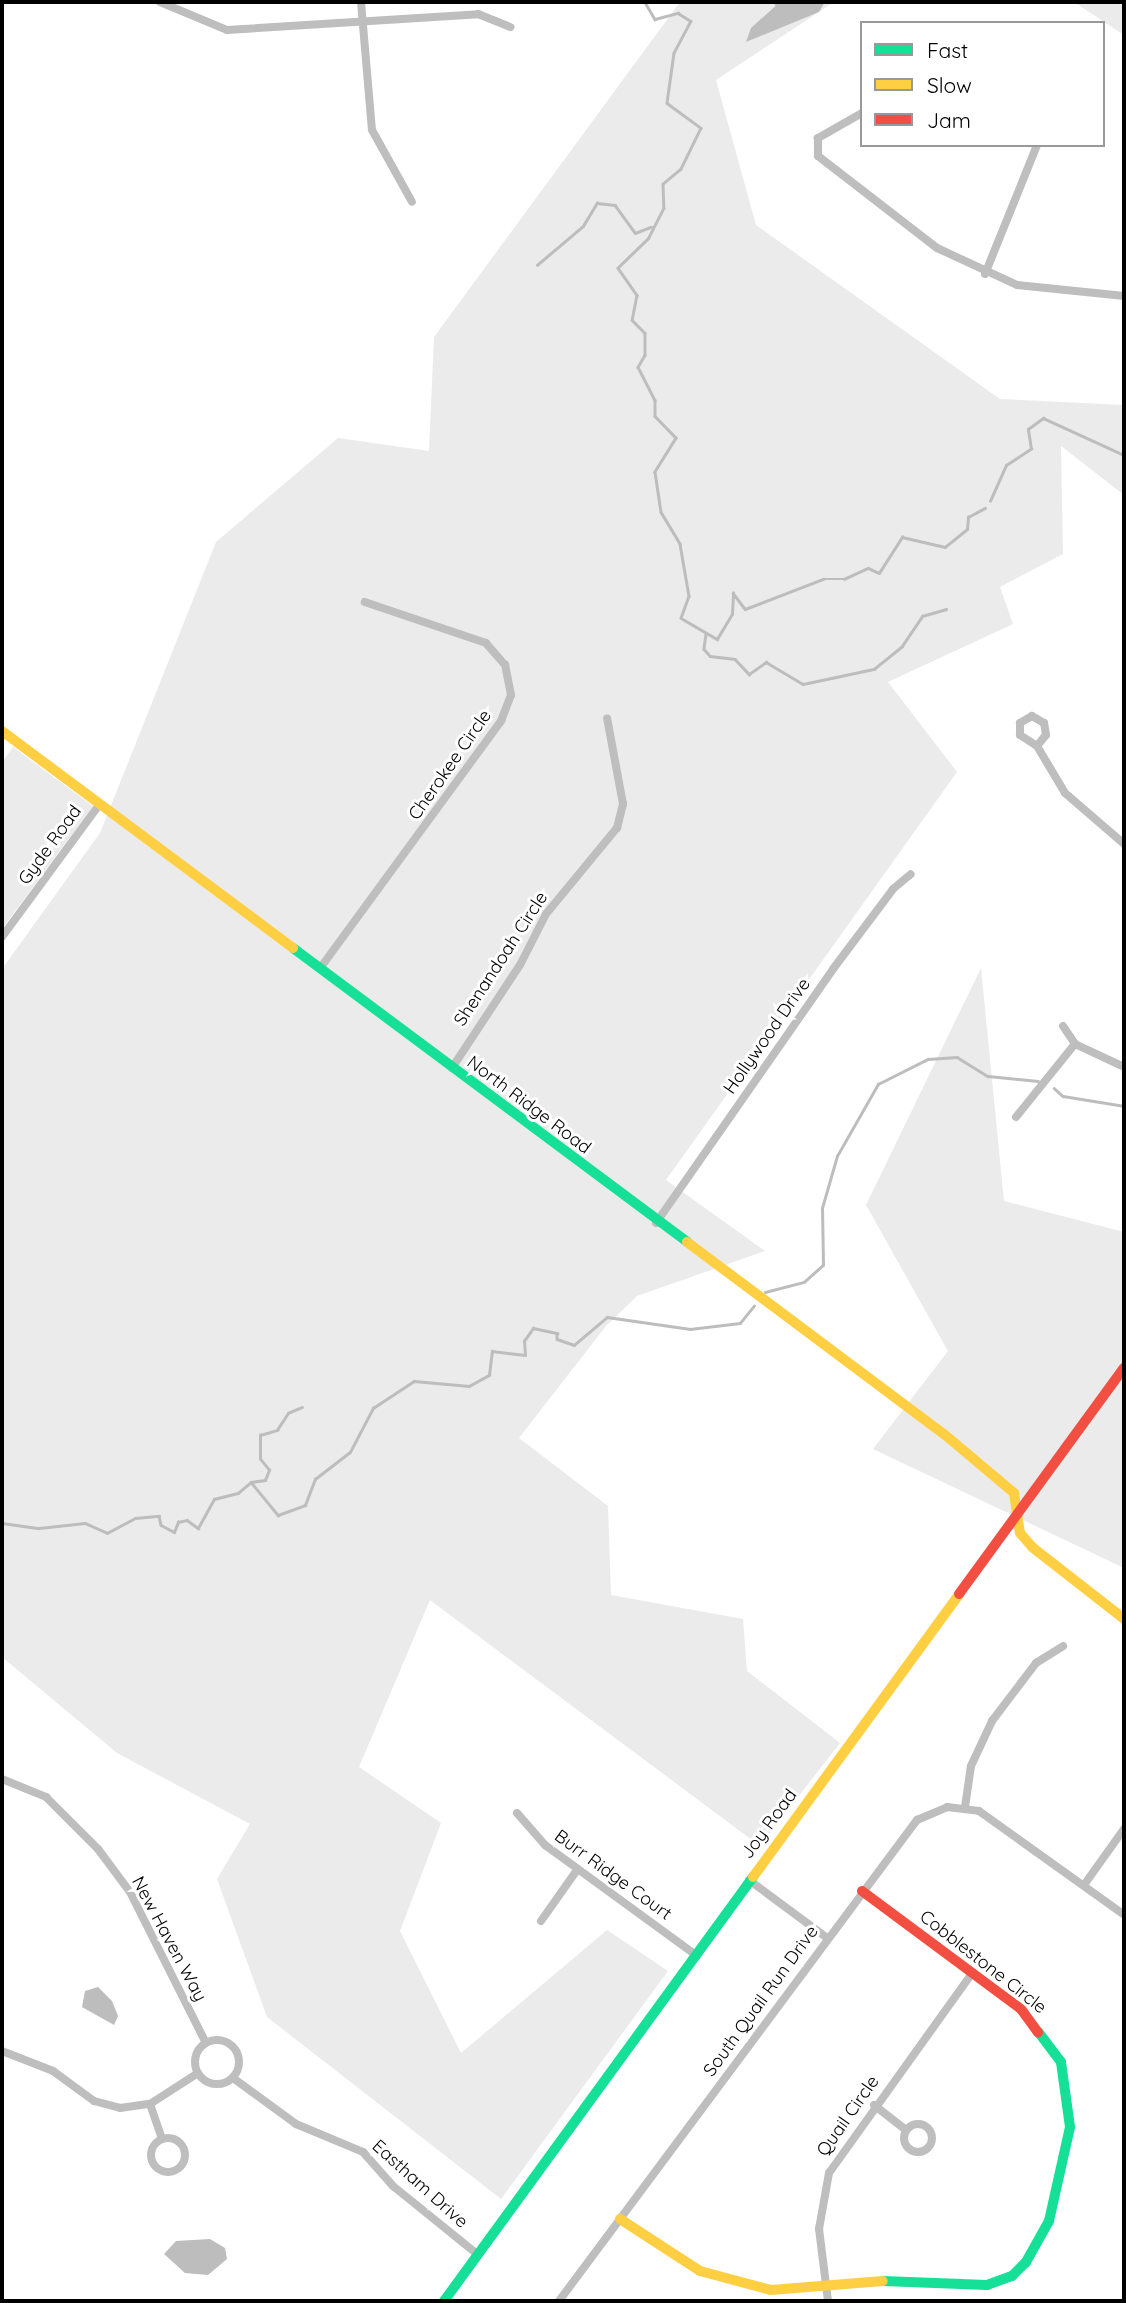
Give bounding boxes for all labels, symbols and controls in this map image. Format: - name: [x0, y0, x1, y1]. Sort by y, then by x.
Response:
- legend: [860, 21, 1105, 147]
- text: Fast: [927, 37, 968, 63]
- text: Slow: [927, 72, 972, 98]
- text: Jam: [927, 107, 971, 133]
- street label: Cherokee Circle: [404, 706, 496, 824]
- street label: Gyde Road: [14, 801, 86, 889]
- street label: Shenandoah Circle: [450, 888, 552, 1030]
- street label: Hollywood Drive: [719, 974, 815, 1098]
- street label: North Ridge Road: [463, 1051, 595, 1159]
- street label: Joy Road: [736, 1785, 802, 1863]
- street label: Burr Ridge Court: [550, 1825, 676, 1925]
- street label: New Haven Way: [127, 1873, 211, 2005]
- street label: Cobblestone Circle: [915, 1906, 1051, 2018]
- street label: South Quail Run Drive: [699, 1921, 823, 2081]
- street label: Quail Circle: [812, 2071, 884, 2161]
- street label: Eastham Drive: [368, 2135, 472, 2233]

